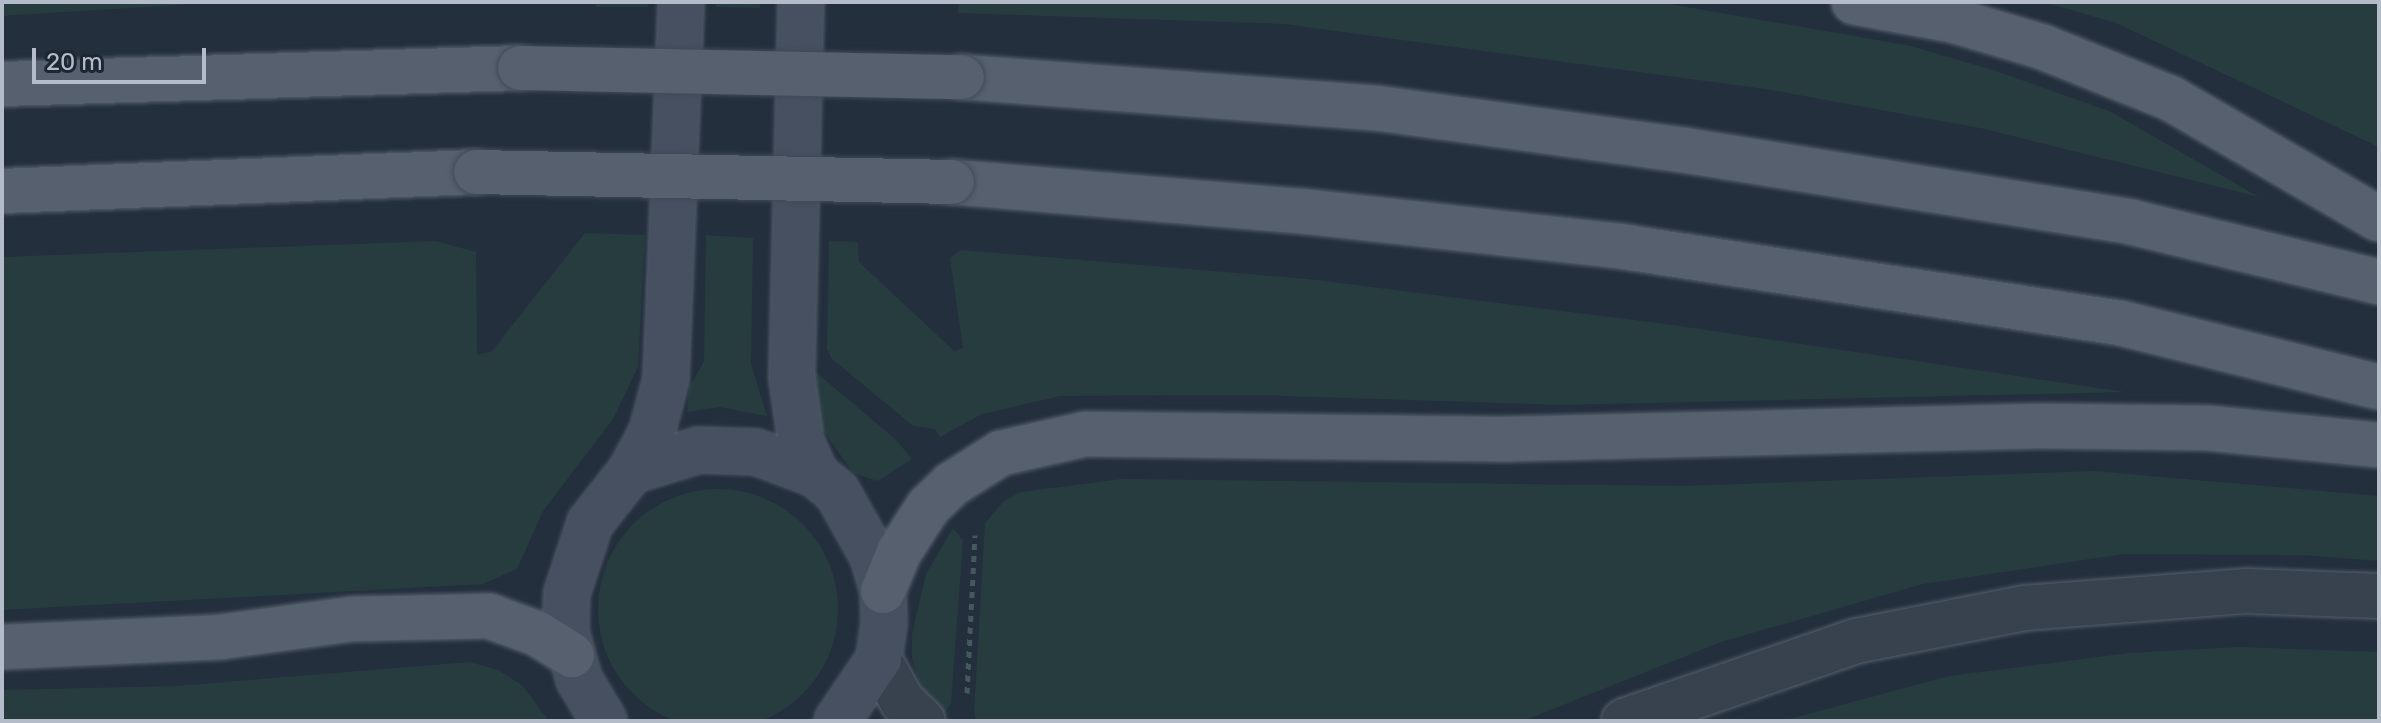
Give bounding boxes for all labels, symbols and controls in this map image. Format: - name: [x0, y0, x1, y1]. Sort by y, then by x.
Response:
- scale bar: [36, 32, 210, 82]
- text: 20 m: [46, 48, 103, 76]

